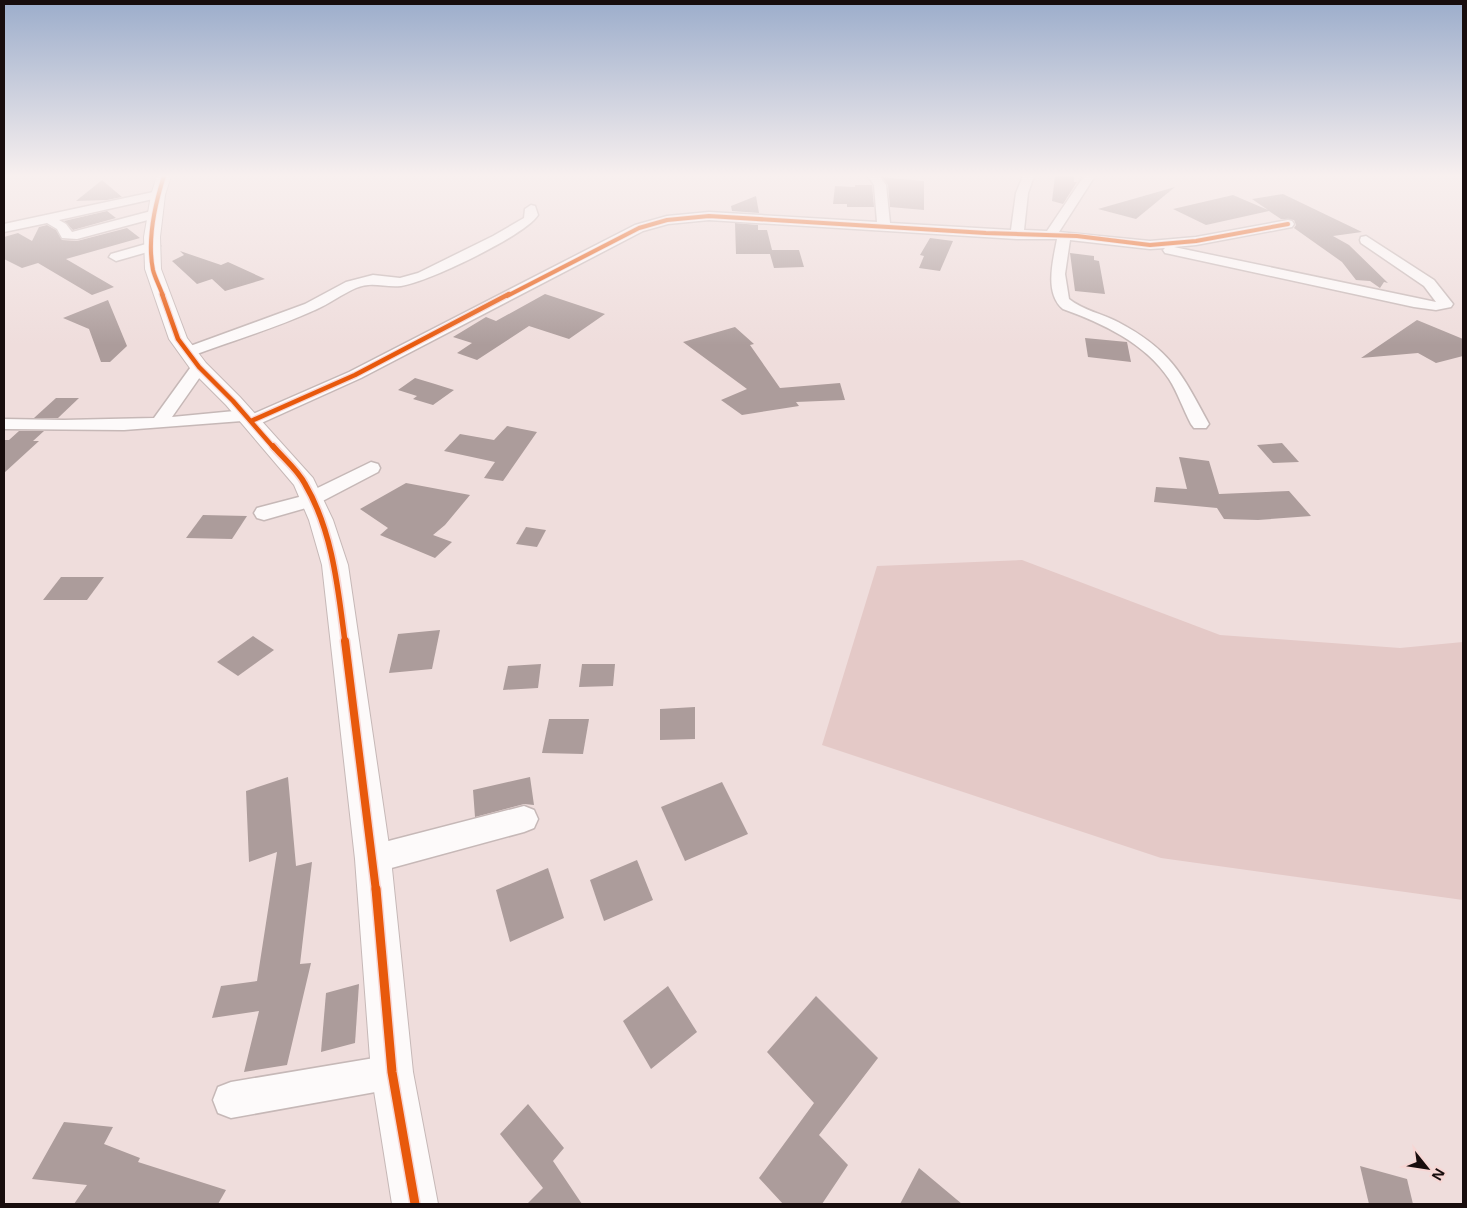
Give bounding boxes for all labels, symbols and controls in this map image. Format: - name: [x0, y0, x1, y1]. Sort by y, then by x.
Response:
- north arrow: [1402, 1143, 1452, 1193]
- text: N: [1428, 1165, 1450, 1184]

